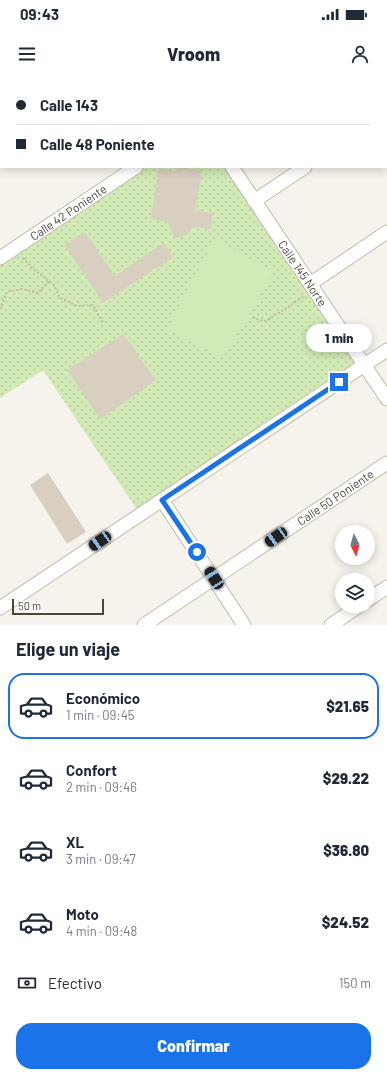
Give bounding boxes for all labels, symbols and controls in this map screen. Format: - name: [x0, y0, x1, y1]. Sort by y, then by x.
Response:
- text: 09:43: [20, 5, 59, 23]
- icon: menu: [16, 43, 38, 65]
- text: Vroom: [167, 43, 220, 65]
- icon: person: [349, 43, 371, 65]
- text: Calle 143: [40, 96, 98, 114]
- text: Calle 48 Poniente: [40, 135, 155, 153]
- street label: Calle 42 Poniente: [27, 181, 109, 243]
- street label: Calle 145 Norte: [276, 237, 330, 309]
- callout: 1 min: [306, 324, 372, 352]
- text: 1 min: [325, 330, 353, 346]
- route end: [330, 373, 348, 391]
- street label: Calle 50 Poniente: [294, 466, 376, 528]
- car: [263, 525, 289, 549]
- north arrow: [335, 525, 375, 565]
- map controls: [335, 525, 375, 613]
- car: [87, 529, 113, 553]
- route start: [188, 543, 206, 561]
- car: [202, 565, 226, 591]
- button: layers: [335, 573, 375, 613]
- scale bar: [12, 597, 104, 616]
- text: 50 m: [18, 599, 41, 612]
- text: Elige un viaje: [16, 638, 120, 660]
- icon: car: [18, 688, 54, 724]
- text: Económico: [66, 689, 140, 707]
- text: $21.65: [326, 697, 369, 715]
- text: 1 min · 09:45: [66, 707, 135, 723]
- icon: car: [18, 760, 54, 796]
- text: Confort: [66, 761, 117, 779]
- text: $29.22: [323, 769, 369, 787]
- text: 2 min · 09:46: [66, 779, 137, 795]
- icon: car: [18, 832, 54, 868]
- text: XL: [66, 833, 84, 851]
- text: $36.80: [323, 841, 369, 859]
- text: 3 min · 09:47: [66, 851, 136, 867]
- icon: car: [18, 904, 54, 940]
- text: Moto: [66, 905, 99, 923]
- text: $24.52: [322, 913, 369, 931]
- text: 4 min · 09:48: [66, 923, 137, 939]
- icon: cash: [16, 972, 38, 994]
- text: Efectivo: [48, 974, 102, 992]
- text: 150 m: [339, 975, 371, 991]
- button: Confirmar: [16, 1023, 371, 1069]

